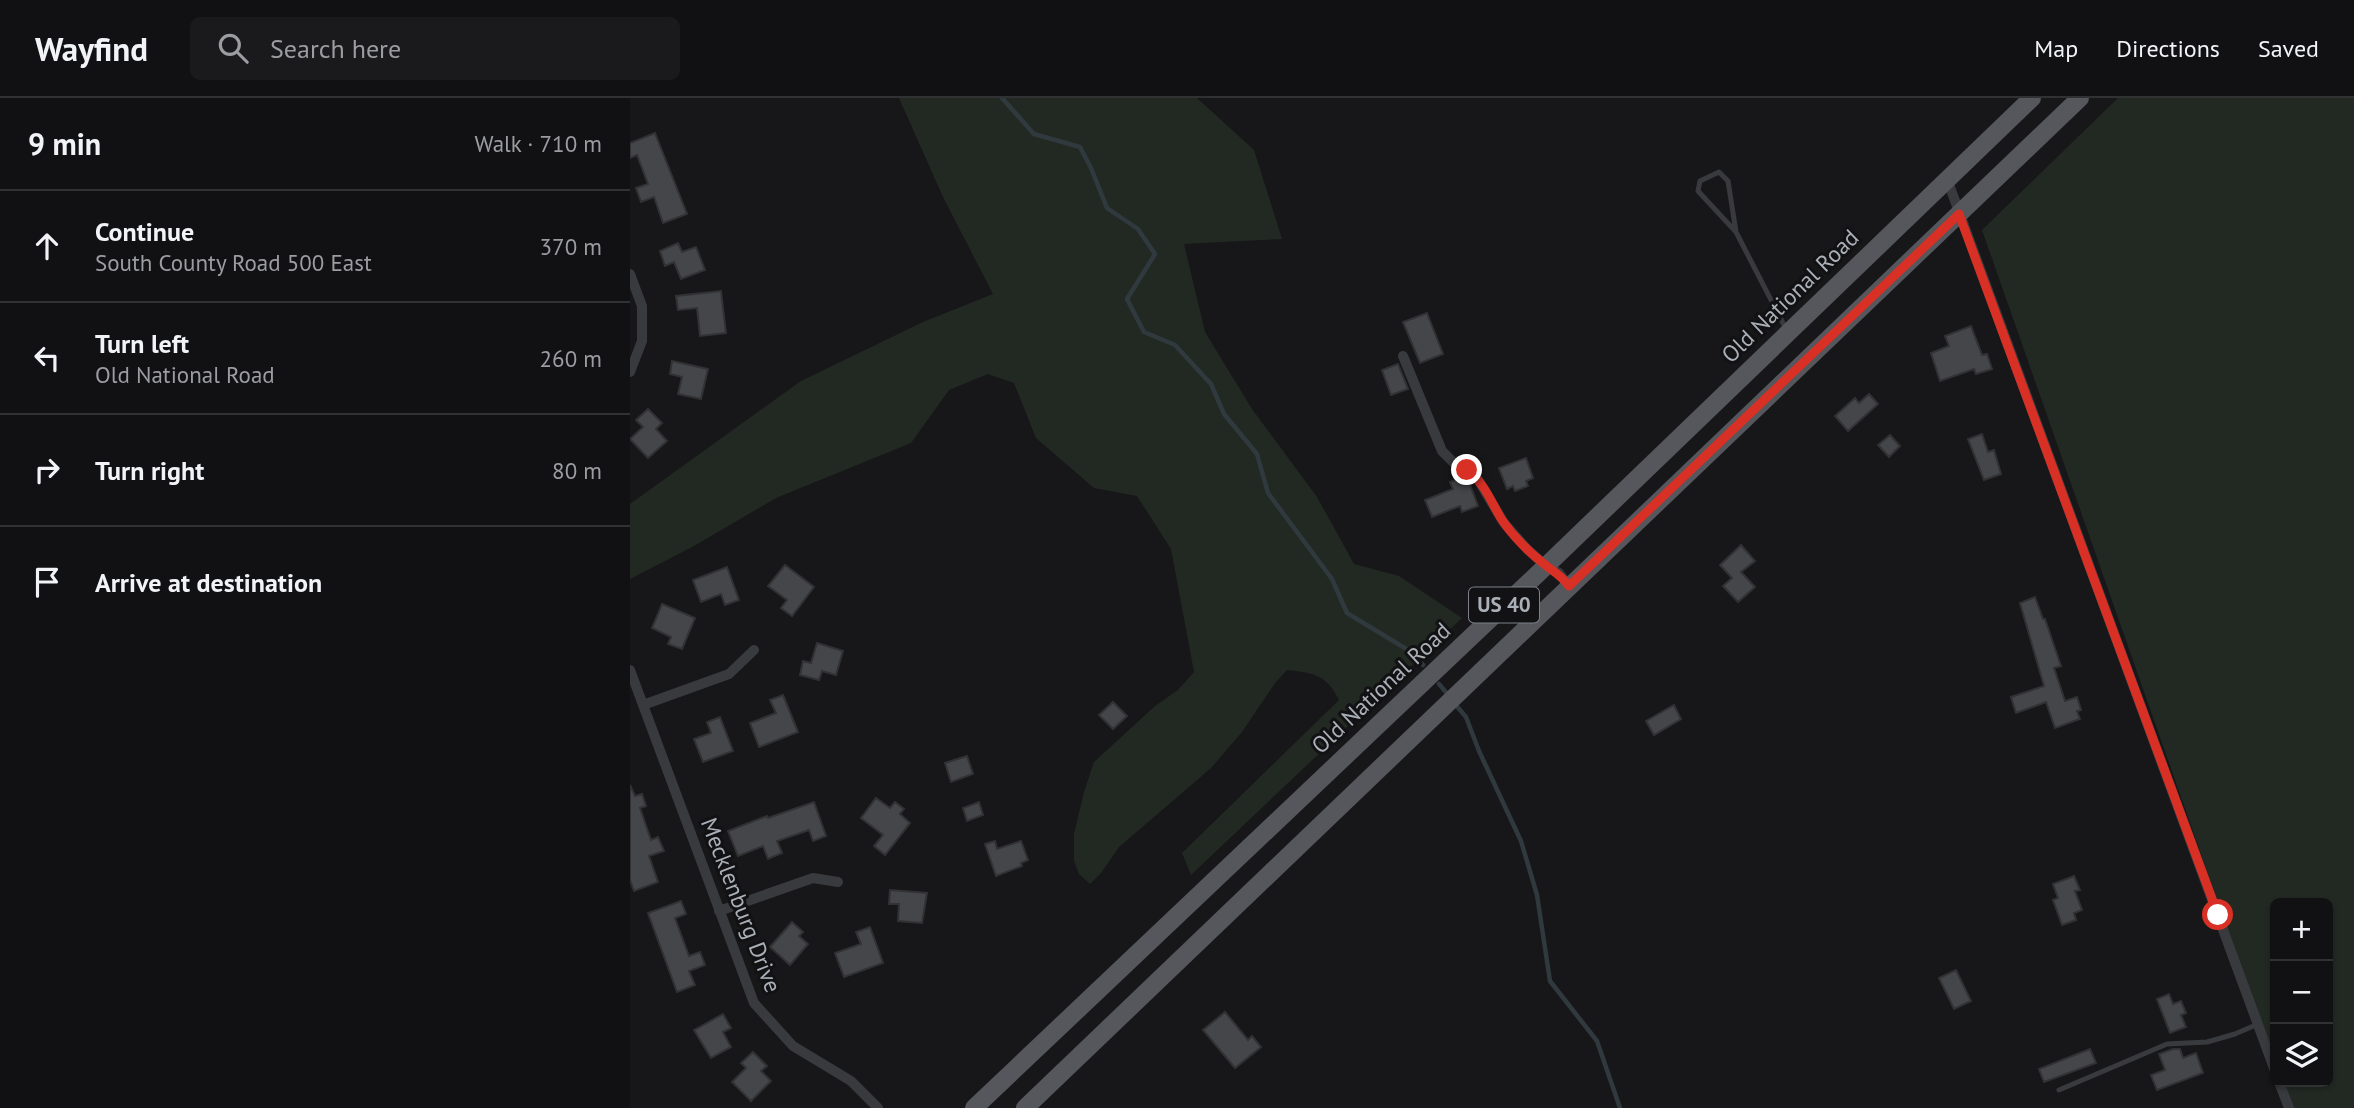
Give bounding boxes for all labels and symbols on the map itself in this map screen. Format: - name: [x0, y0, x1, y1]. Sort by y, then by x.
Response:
- street label: Old National Road: [1715, 223, 1864, 368]
- route end: [1451, 454, 1482, 485]
- road number: US 40: [1469, 588, 1539, 622]
- street label: Old National Road: [1305, 616, 1456, 760]
- street label: Mecklenburg Drive: [695, 813, 788, 996]
- route start: [2202, 899, 2233, 930]

